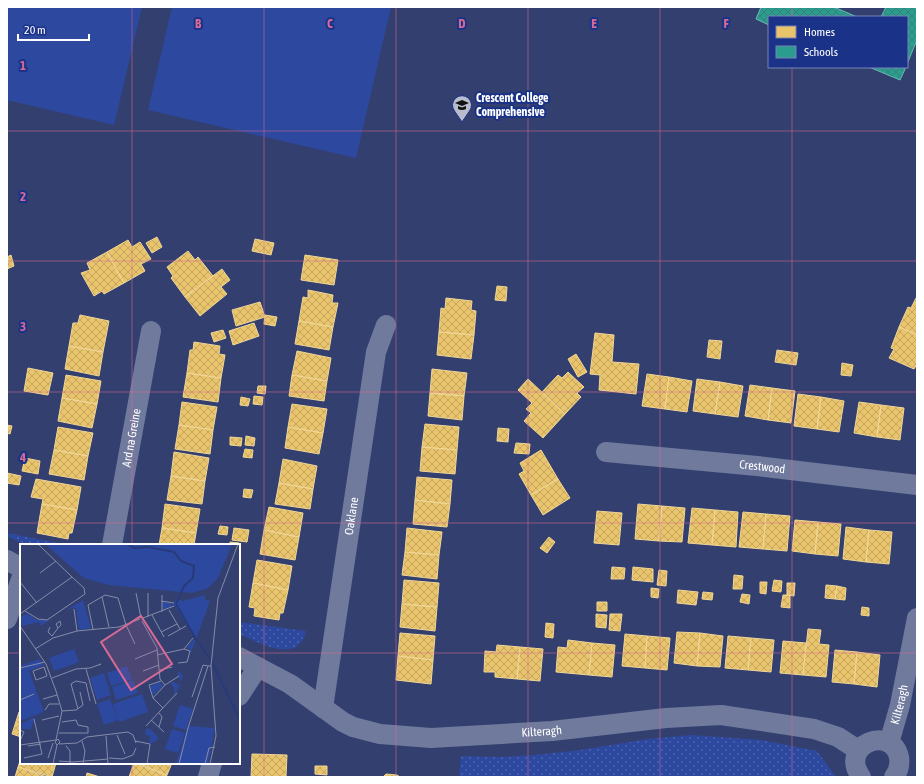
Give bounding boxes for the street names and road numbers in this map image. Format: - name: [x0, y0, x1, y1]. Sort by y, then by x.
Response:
- street label: Ard na Greine: [119, 407, 144, 468]
- street label: Crestwood: [739, 457, 786, 476]
- street label: Oaklane: [342, 496, 361, 536]
- street label: Kilteragh: [888, 683, 911, 726]
- street label: Kilteragh: [521, 723, 563, 740]

